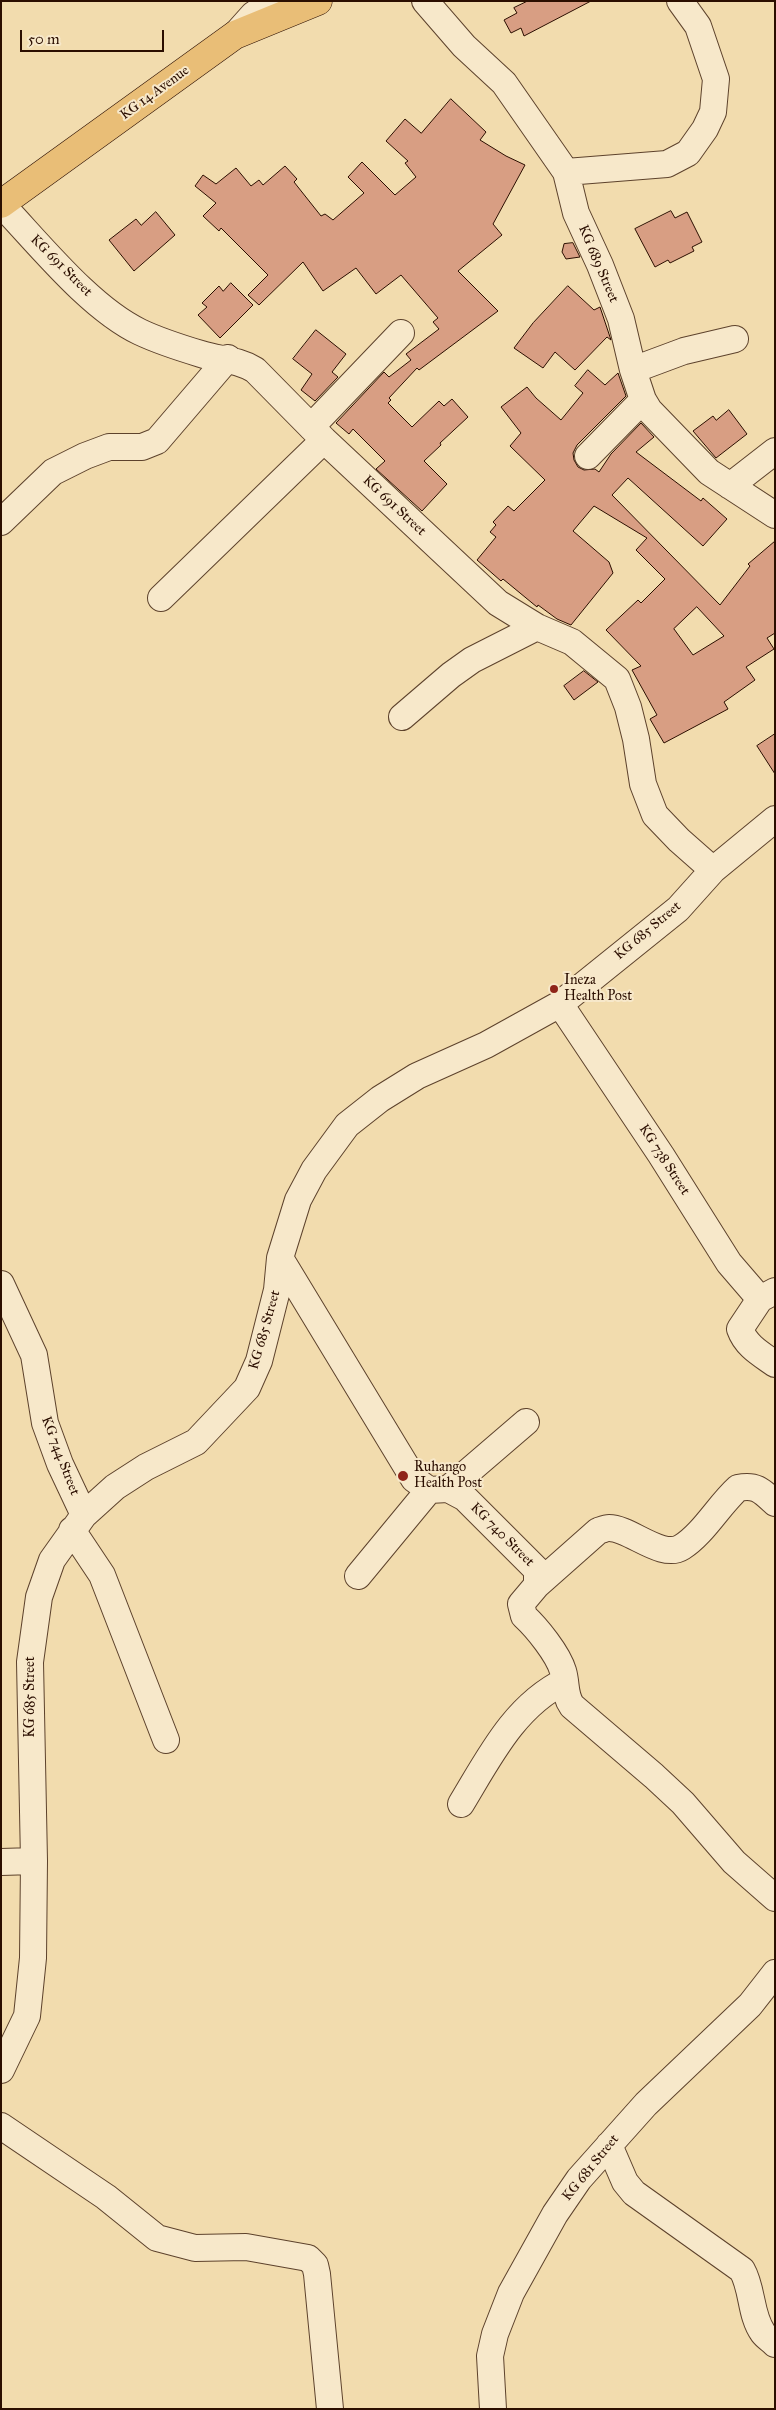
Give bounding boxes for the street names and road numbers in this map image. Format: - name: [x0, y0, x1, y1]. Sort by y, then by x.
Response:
- street label: KG 14 Avenue: [117, 62, 193, 124]
- street label: KG 689 Street: [574, 223, 622, 305]
- street label: KG 691 Street: [27, 232, 95, 300]
- street label: KG 691 Street: [359, 472, 429, 540]
- street label: KG 685 Street: [611, 898, 685, 964]
- street label: KG 738 Street: [635, 1121, 693, 1199]
- street label: KG 685 Street: [246, 1288, 284, 1372]
- street label: KG 744 Street: [37, 1414, 83, 1498]
- street label: KG 740 Street: [467, 1500, 537, 1570]
- street label: KG 685 Street: [23, 1656, 39, 1738]
- street label: KG 681 Street: [559, 2131, 623, 2205]

